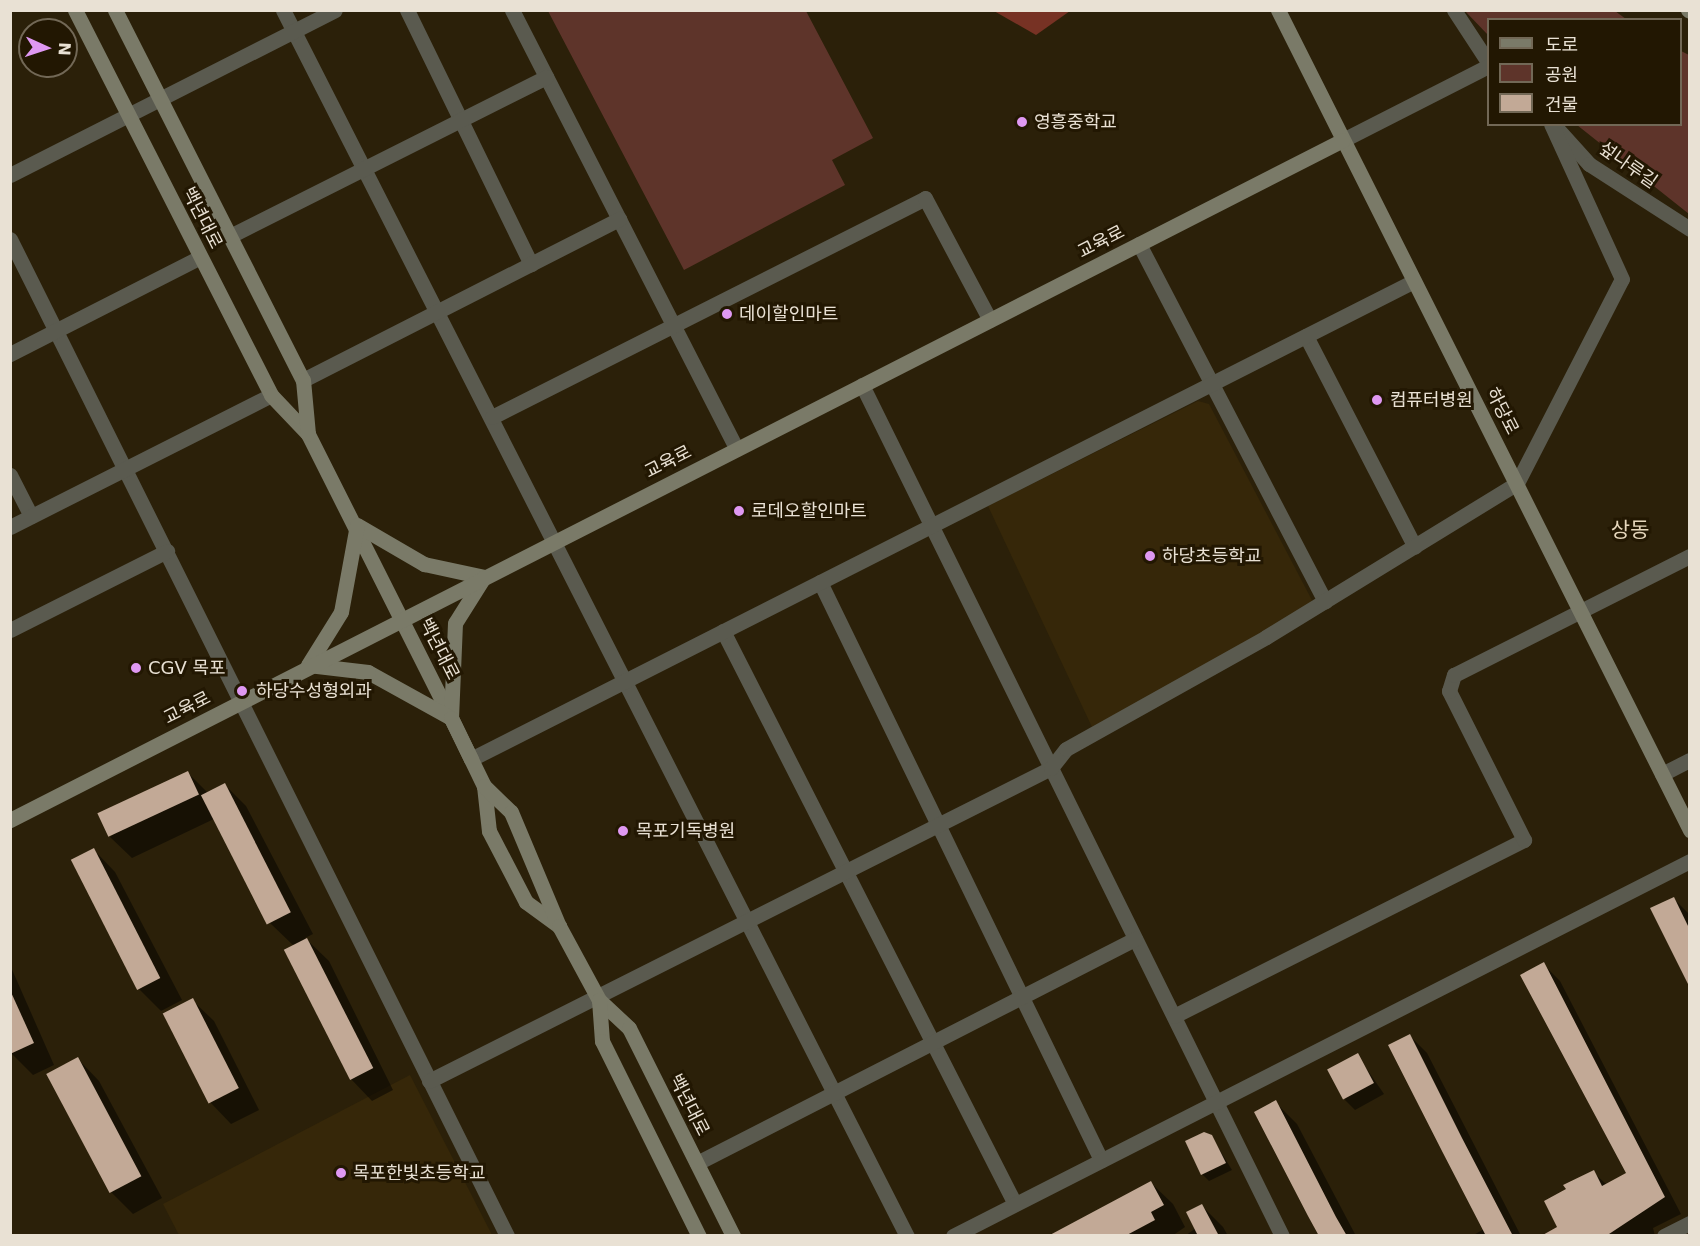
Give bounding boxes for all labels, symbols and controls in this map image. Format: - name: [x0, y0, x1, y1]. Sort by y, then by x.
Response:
- north arrow: [18, 18, 78, 78]
- legend: [1487, 18, 1682, 126]
- text: 도로: [1545, 34, 1578, 55]
- text: N: [55, 42, 74, 56]
- text: 공원: [1545, 64, 1578, 85]
- text: 건물: [1545, 94, 1578, 115]
- place label: 영흥중학교: [1034, 111, 1117, 133]
- marker: 영흥중학교: [1015, 115, 1029, 129]
- street label: 섶나루길: [1595, 137, 1661, 193]
- street label: 백년대로: [177, 184, 227, 252]
- street label: 교육로: [1074, 221, 1128, 263]
- place label: 데이할인마트: [739, 303, 838, 325]
- marker: 데이할인마트: [720, 307, 734, 321]
- street label: 하당로: [1481, 384, 1523, 438]
- place label: 컴퓨터병원: [1390, 389, 1473, 411]
- marker: 컴퓨터병원: [1368, 391, 1386, 409]
- street label: 교육로: [641, 441, 695, 483]
- place label: 로데오할인마트: [751, 500, 867, 522]
- marker: 로데오할인마트: [732, 504, 746, 518]
- district label: 상동: [1611, 517, 1649, 543]
- place label: 하당초등학교: [1162, 545, 1261, 567]
- marker: 하당초등학교: [1143, 549, 1157, 563]
- street label: 백년대로: [414, 615, 464, 683]
- place label: CGV 목포: [148, 657, 226, 679]
- marker: CGV 목포: [129, 661, 143, 675]
- place label: 하당수성형외과: [256, 680, 372, 702]
- marker: 하당수성형외과: [233, 682, 251, 700]
- street label: 교육로: [160, 687, 214, 729]
- place label: 목포기독병원: [636, 820, 735, 842]
- marker: 목포기독병원: [614, 822, 632, 840]
- street label: 백년대로: [664, 1071, 714, 1139]
- place label: 목포한빛초등학교: [353, 1162, 485, 1184]
- marker: 목포한빛초등학교: [334, 1166, 348, 1180]

